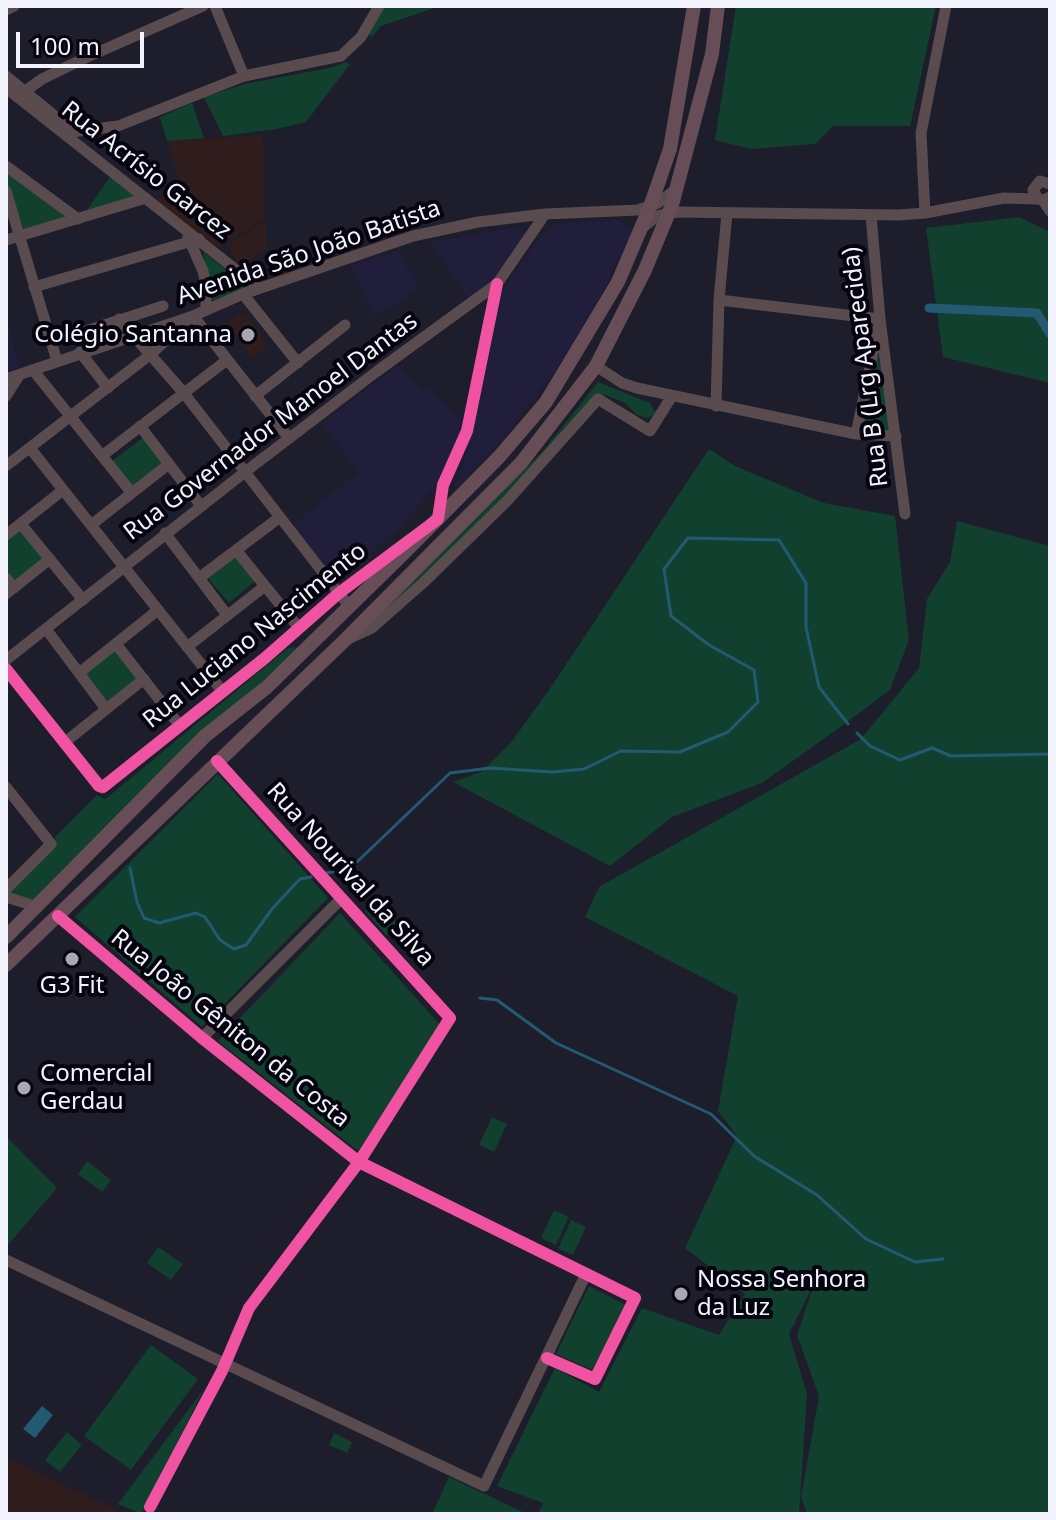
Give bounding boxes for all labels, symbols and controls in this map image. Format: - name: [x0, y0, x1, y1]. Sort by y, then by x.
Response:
- scale bar: [20, 16, 148, 66]
- text: 100 m: [30, 29, 100, 62]
- street label: Rua Acrísio Garcez: [55, 96, 237, 246]
- street label: Avenida São João Batista: [173, 194, 445, 312]
- street label: Rua B (Lrg Aparecida): [837, 245, 895, 489]
- street label: Rua Governador Manoel Dantas: [118, 307, 424, 547]
- place label: Colégio Santanna: [34, 321, 232, 349]
- marker: Colégio Santanna: [239, 326, 257, 344]
- street label: Rua Luciano Nascimento: [138, 537, 372, 735]
- street label: Rua Nourival da Silva: [260, 777, 440, 973]
- street label: Rua João Gêniton da Costa: [105, 924, 355, 1134]
- marker: G3 Fit: [63, 950, 81, 968]
- place label: G3 Fit: [40, 972, 104, 1000]
- place label: Comercial Gerdau: [40, 1060, 152, 1116]
- marker: Comercial Gerdau: [15, 1079, 33, 1097]
- place label: Nossa Senhora da Luz: [697, 1266, 866, 1322]
- marker: Nossa Senhora da Luz: [672, 1285, 690, 1303]

